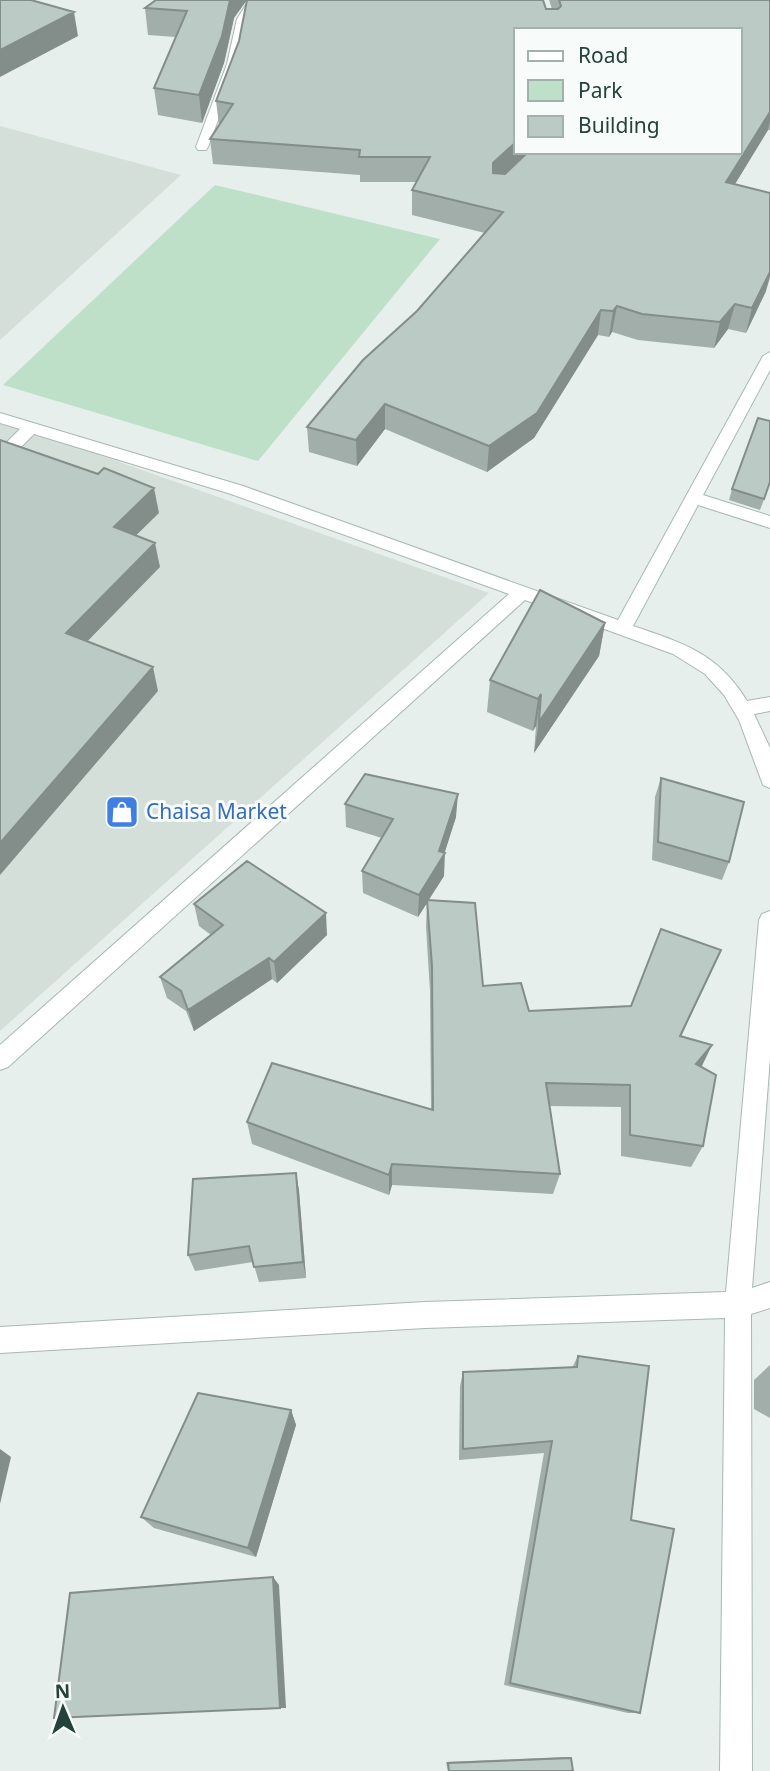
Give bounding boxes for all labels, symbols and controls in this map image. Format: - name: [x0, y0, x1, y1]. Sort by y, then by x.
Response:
- legend: [514, 28, 742, 154]
- text: Road: [578, 41, 628, 69]
- text: Park: [578, 76, 623, 104]
- text: Building: [578, 111, 660, 139]
- shop icon: Chaisa Market: [103, 793, 141, 831]
- place label: Chaisa Market: [146, 797, 287, 825]
- north arrow: [28, 1673, 98, 1743]
- text: N: [54, 1678, 71, 1704]

